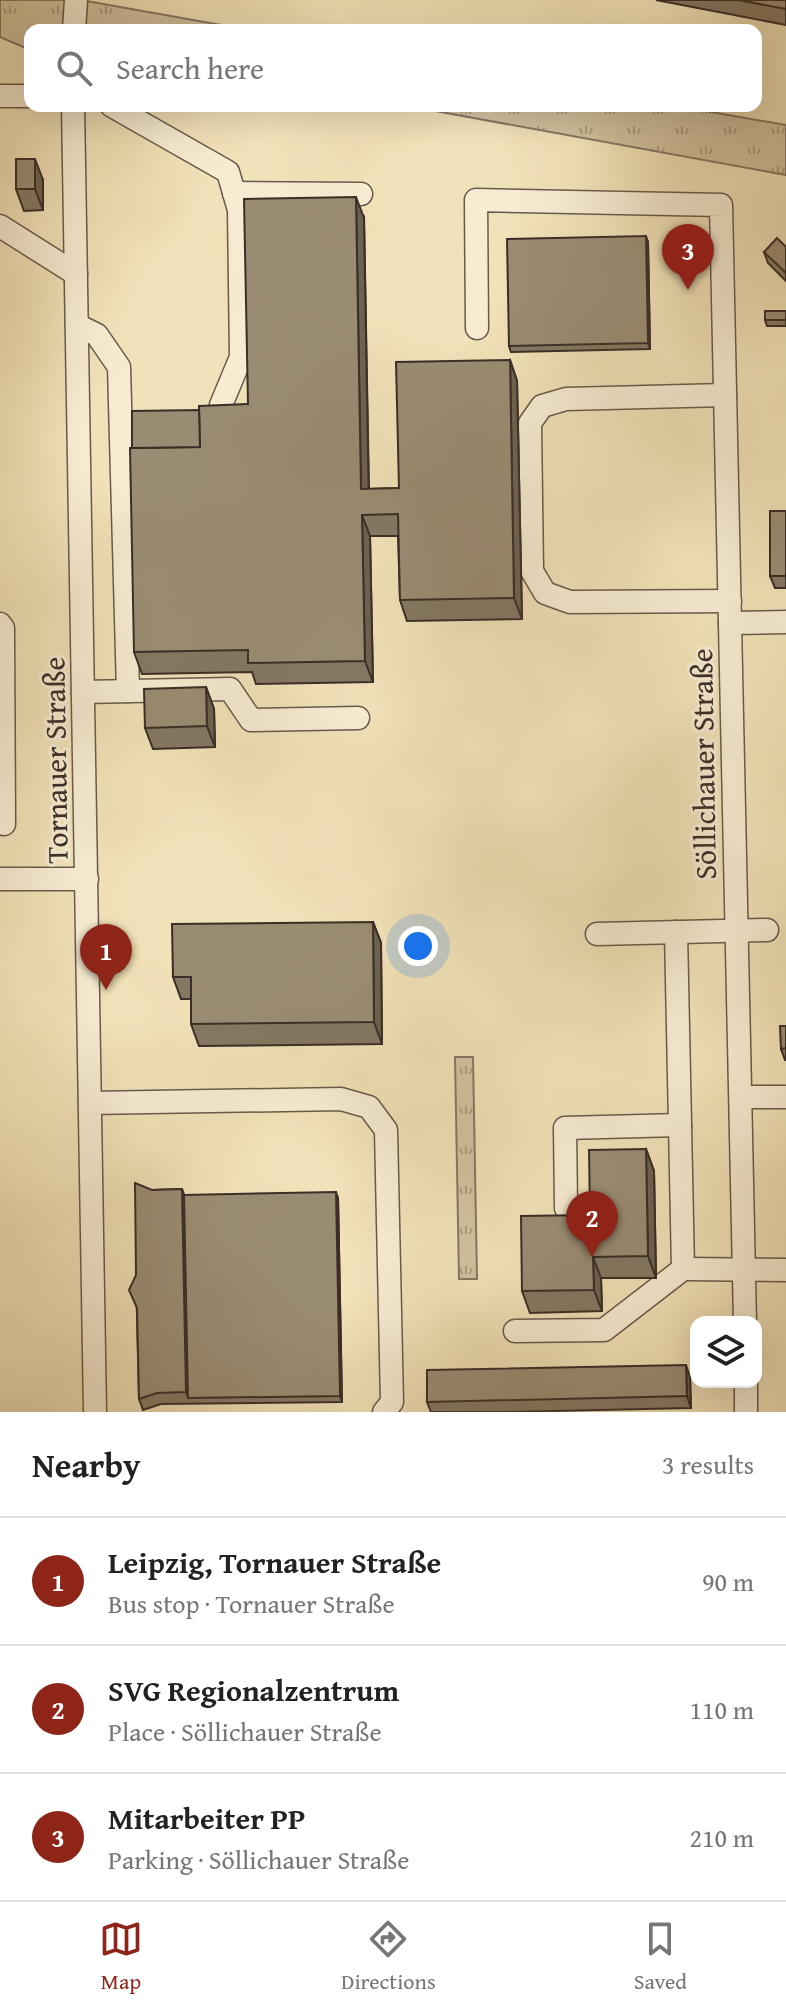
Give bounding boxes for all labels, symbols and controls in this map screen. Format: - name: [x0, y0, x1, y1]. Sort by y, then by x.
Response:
- search box: [24, 24, 762, 112]
- icon: search: [52, 46, 96, 90]
- text: Search here: [116, 46, 264, 90]
- pin: 3: [662, 224, 714, 290]
- street label: Söllichauer Straße: [679, 648, 727, 880]
- street label: Tornauer Straße: [31, 656, 79, 864]
- pin: 1: [80, 924, 132, 990]
- your location: [398, 926, 438, 966]
- pin: 2: [566, 1191, 618, 1257]
- map controls: [690, 1316, 762, 1388]
- button: layers: [690, 1316, 762, 1388]
- text: Nearby: [32, 1440, 141, 1489]
- text: 3 results: [662, 1445, 754, 1484]
- text: Leipzig, Tornauer Straße: [108, 1540, 441, 1584]
- text: 1: [51, 1562, 65, 1601]
- text: 90 m: [702, 1562, 754, 1601]
- text: Bus stop · Tornauer Straße: [108, 1584, 395, 1623]
- text: SVG Regionalzentrum: [108, 1668, 399, 1712]
- text: 2: [51, 1690, 65, 1729]
- text: 110 m: [689, 1690, 754, 1729]
- text: Place · Söllichauer Straße: [108, 1712, 382, 1751]
- text: Mitarbeiter PP: [108, 1796, 305, 1840]
- text: 3: [51, 1818, 65, 1857]
- text: 210 m: [689, 1818, 754, 1857]
- text: Parking · Söllichauer Straße: [108, 1840, 409, 1879]
- tab: Map: [99, 1917, 143, 1997]
- tab: Directions: [341, 1917, 436, 1997]
- tab: Saved: [634, 1917, 687, 1997]

